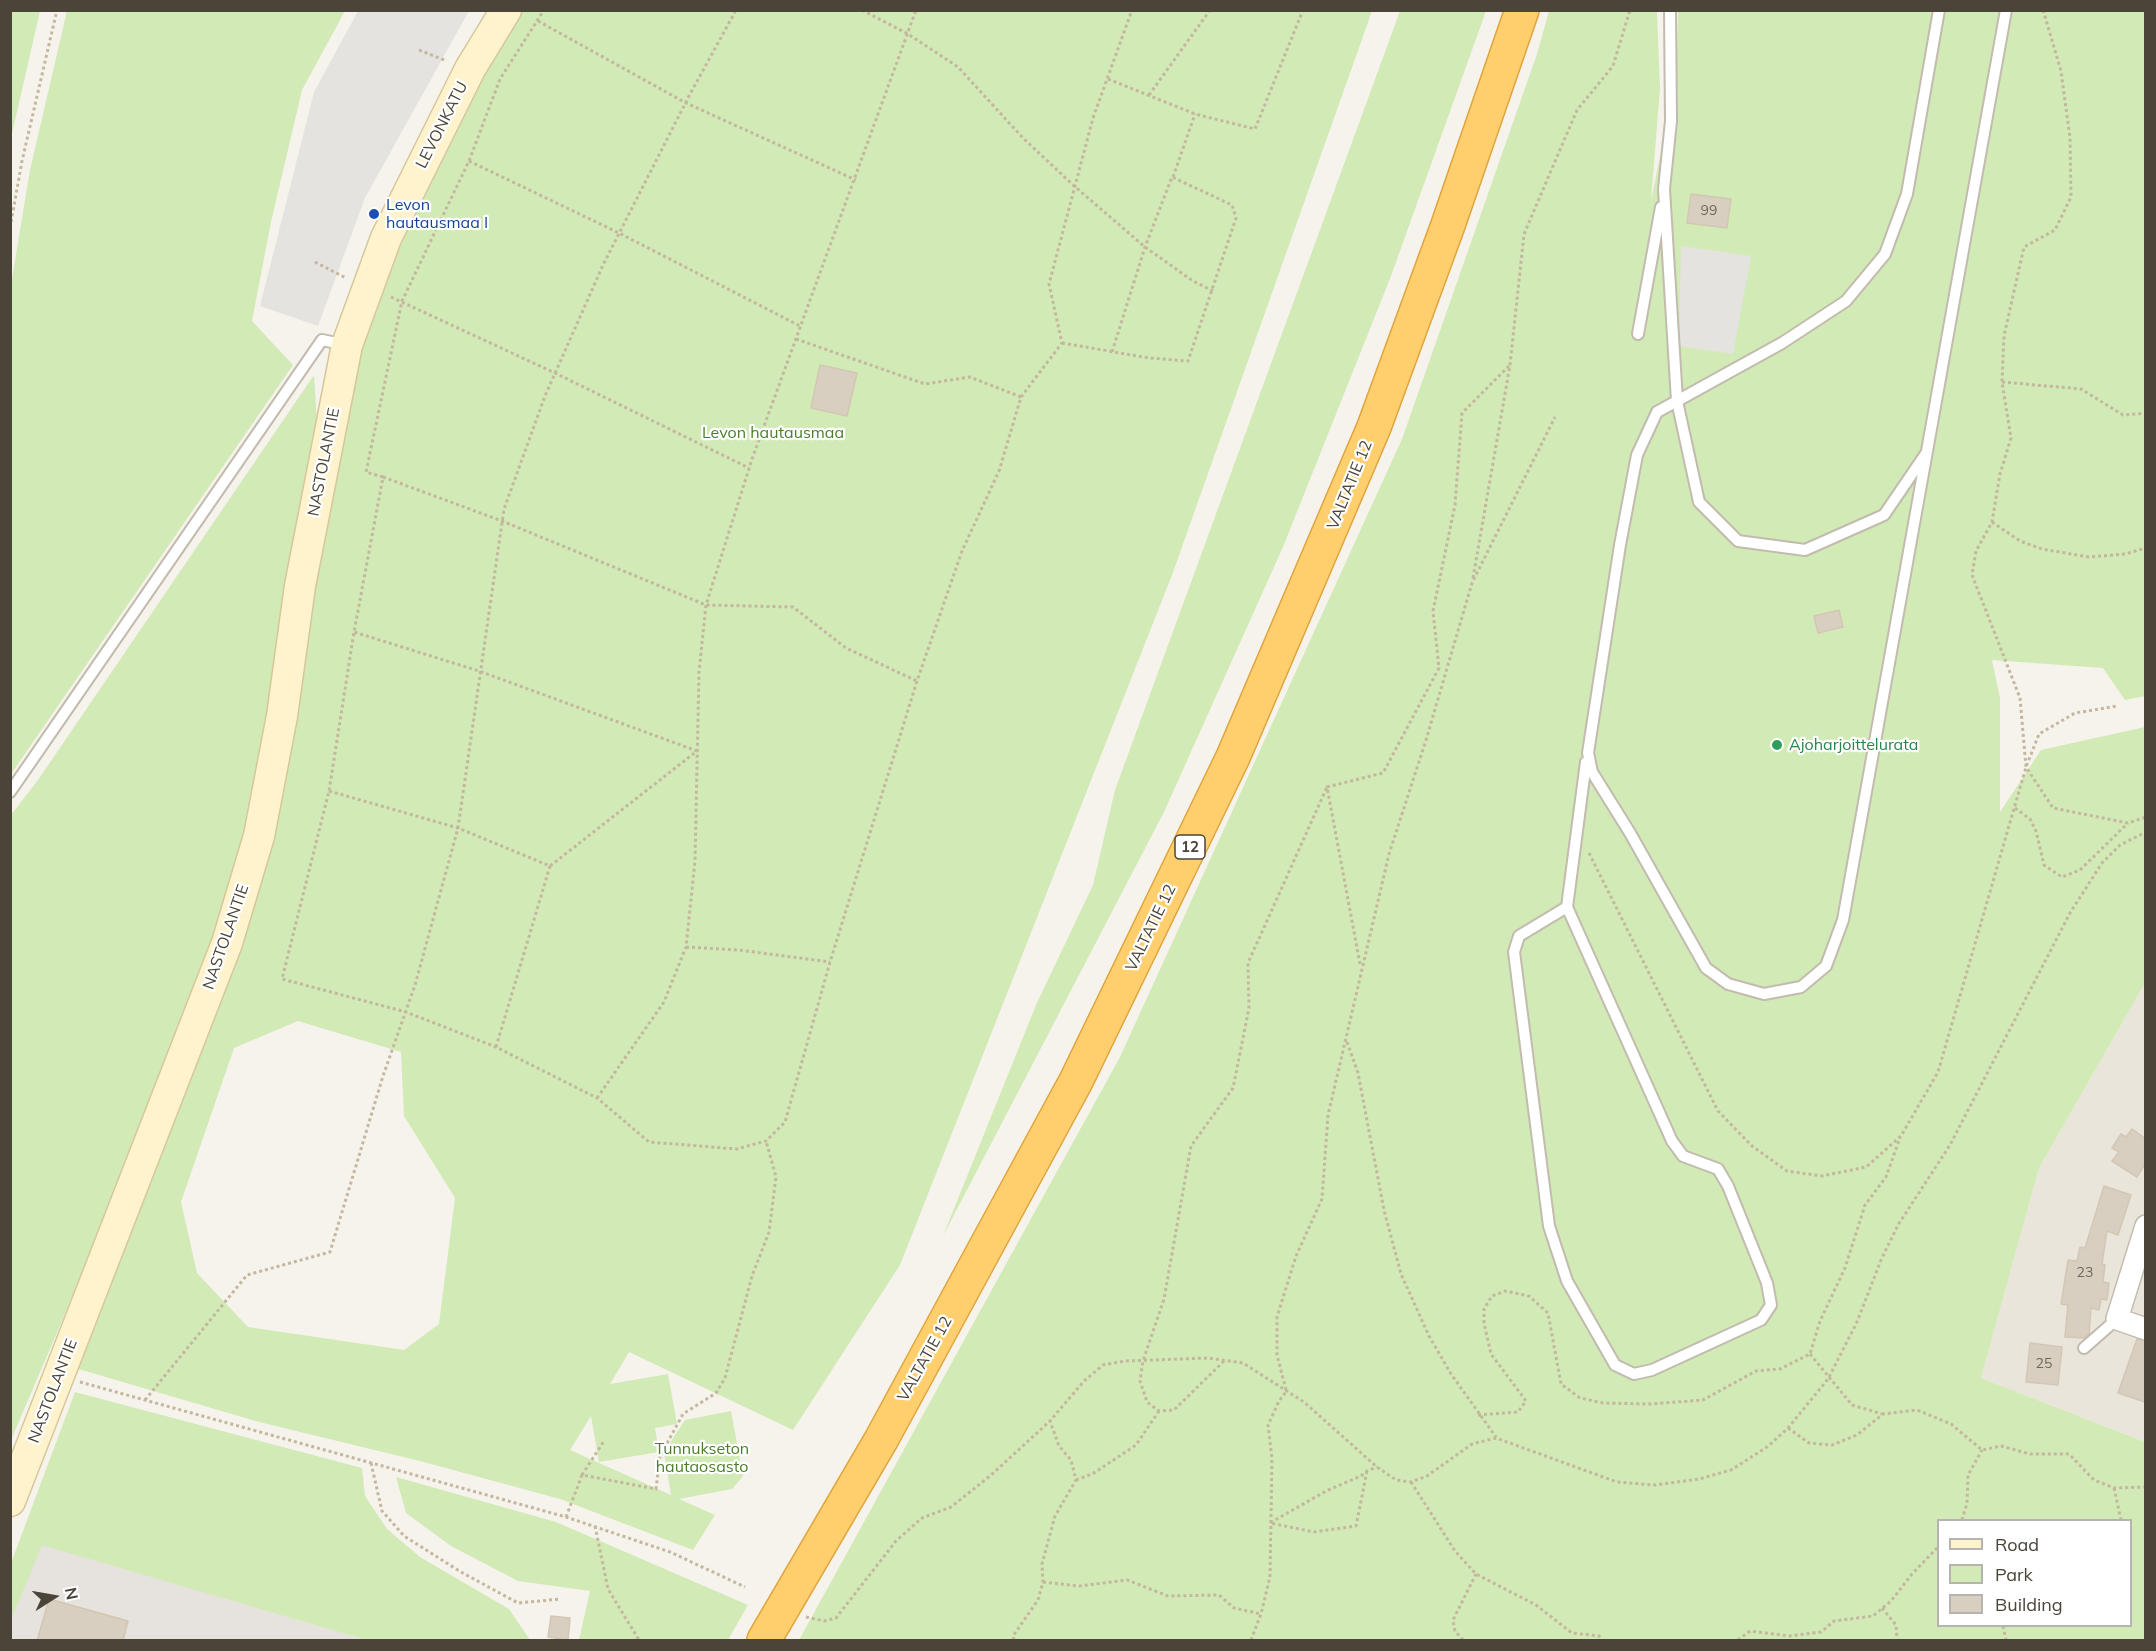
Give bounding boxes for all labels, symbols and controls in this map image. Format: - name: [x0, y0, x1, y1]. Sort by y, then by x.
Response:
- street label: LEVONKATU: [412, 78, 472, 172]
- place label: Levon hautausmaa I: [386, 195, 488, 233]
- house number: 99: [1701, 203, 1717, 219]
- marker: Levon hautausmaa I: [367, 207, 381, 221]
- street label: NASTOLANTIE: [304, 406, 344, 518]
- park label: Levon hautausmaa: [702, 423, 844, 443]
- street label: VALTATIE 12: [1323, 438, 1377, 532]
- place label: Ajoharjoittelurata: [1789, 735, 1918, 755]
- marker: Ajoharjoittelurata: [1770, 738, 1784, 752]
- road number: 12: [1175, 835, 1205, 859]
- street label: VALTATIE 12: [1122, 881, 1180, 975]
- street label: NASTOLANTIE: [199, 882, 253, 992]
- house number: 23: [2077, 1265, 2093, 1281]
- street label: VALTATIE 12: [894, 1313, 956, 1405]
- street label: NASTOLANTIE: [24, 1336, 82, 1446]
- house number: 25: [2036, 1356, 2052, 1372]
- park label: Tunnukseton hautaosasto: [655, 1439, 749, 1477]
- legend: [1937, 1519, 2132, 1627]
- text: Road: [1995, 1533, 2039, 1556]
- text: Park: [1995, 1563, 2033, 1586]
- north arrow: [24, 1567, 84, 1627]
- text: N: [61, 1586, 83, 1601]
- text: Building: [1995, 1593, 2063, 1616]

